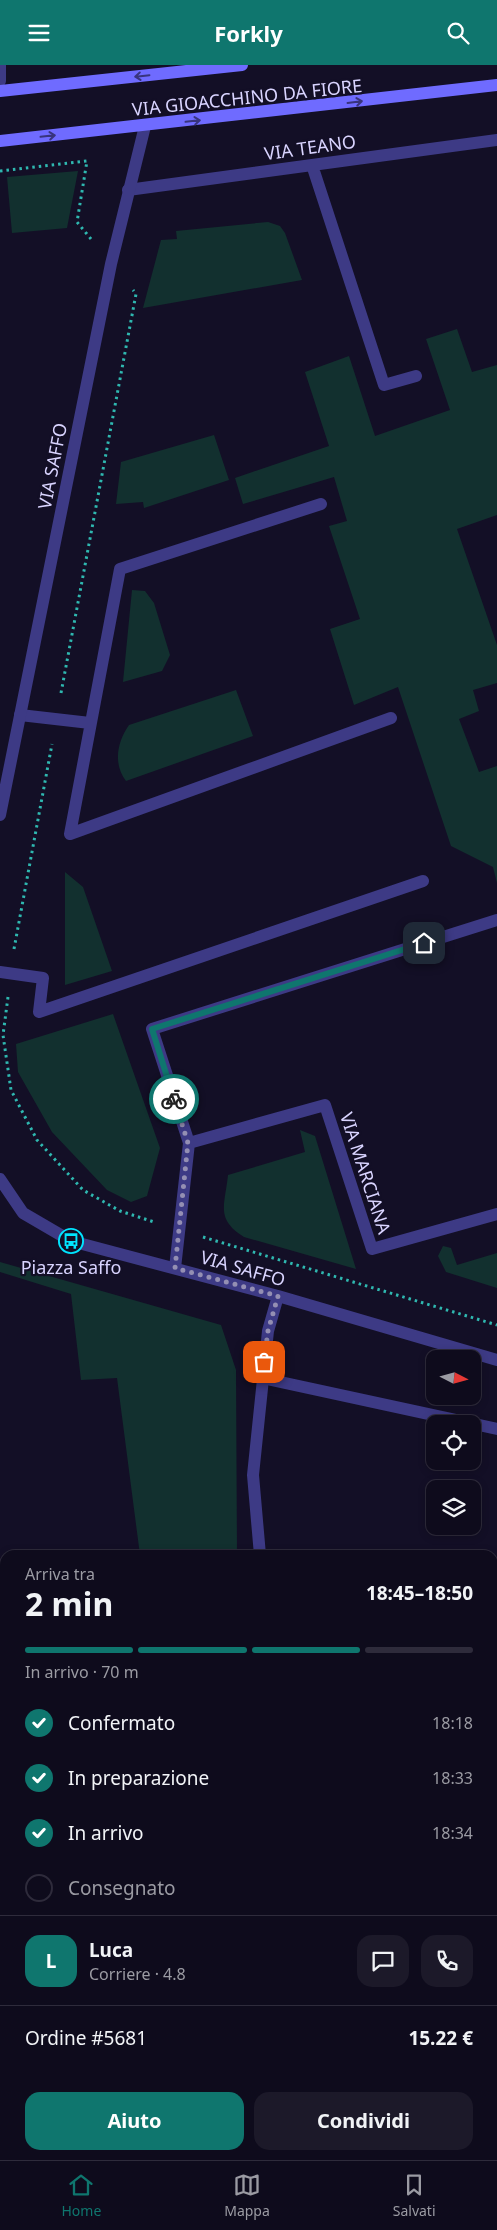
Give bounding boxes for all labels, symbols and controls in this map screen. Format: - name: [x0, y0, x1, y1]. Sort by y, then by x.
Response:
- text: Forkly: [214, 18, 283, 48]
- icon: menu: [25, 19, 53, 47]
- icon: search: [444, 19, 472, 47]
- one-way arrow: [134, 71, 150, 81]
- street label: VIA GIOACCHINO DA FIORE: [131, 73, 363, 121]
- one-way arrow: [346, 97, 362, 107]
- one-way arrow: [185, 116, 201, 125]
- street label: VIA TEANO: [263, 129, 357, 165]
- one-way arrow: [40, 131, 56, 141]
- street label: VIA SAFFO: [32, 421, 72, 511]
- pin: [403, 922, 445, 964]
- icon: home: [410, 929, 438, 957]
- courier: [149, 1074, 199, 1124]
- icon: bike: [160, 1085, 188, 1113]
- street label: VIA MARCIANA: [335, 1109, 397, 1237]
- bus stop icon: Piazza Saffo: [58, 1228, 84, 1254]
- street label: VIA SAFFO: [198, 1244, 288, 1292]
- place label: Piazza Saffo: [21, 1255, 121, 1279]
- pin: [243, 1341, 285, 1383]
- icon: bag: [250, 1348, 278, 1376]
- north arrow: [426, 1350, 481, 1405]
- map controls: [426, 1350, 481, 1535]
- button: locate: [426, 1415, 481, 1470]
- button: layers: [426, 1480, 481, 1535]
- text: Arriva tra: [25, 1563, 95, 1585]
- text: 18:45–18:50: [366, 1580, 473, 1606]
- text: 2 min: [25, 1582, 113, 1625]
- text: In arrivo · 70 m: [25, 1661, 139, 1683]
- icon: check: [25, 1709, 53, 1737]
- text: Confermato: [68, 1710, 175, 1736]
- text: 18:18: [432, 1712, 473, 1734]
- icon: check: [25, 1764, 53, 1792]
- text: In preparazione: [68, 1765, 209, 1791]
- text: 18:33: [432, 1767, 473, 1789]
- icon: check: [25, 1819, 53, 1847]
- text: In arrivo: [68, 1820, 144, 1846]
- text: 18:34: [432, 1822, 473, 1844]
- text: Consegnato: [68, 1875, 176, 1901]
- button: chat: [357, 1935, 409, 1987]
- button: phone: [421, 1935, 473, 1987]
- text: Luca: [89, 1937, 133, 1963]
- text: L: [46, 1948, 56, 1974]
- text: Corriere · 4.8: [89, 1963, 186, 1985]
- text: Ordine #5681: [25, 2025, 147, 2051]
- text: 15.22 €: [408, 2025, 473, 2051]
- button: Aiuto: [25, 2092, 244, 2150]
- button: Condividi: [254, 2092, 473, 2150]
- tab: Home: [61, 2171, 101, 2220]
- tab: Mappa: [224, 2171, 270, 2220]
- tab: Salvati: [393, 2171, 436, 2220]

